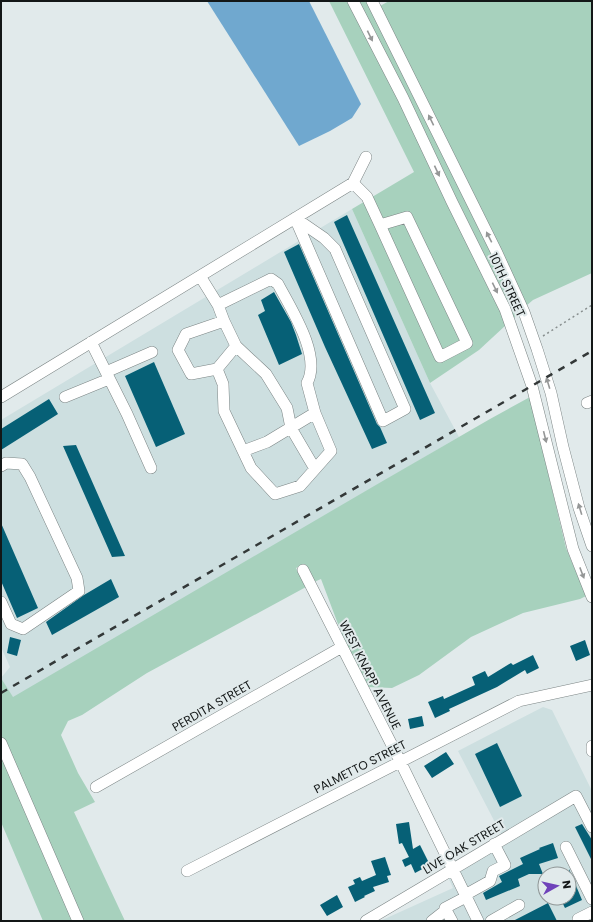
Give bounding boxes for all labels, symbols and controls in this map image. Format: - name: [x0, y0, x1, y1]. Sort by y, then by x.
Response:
- one-way arrow: [367, 30, 374, 42]
- one-way arrow: [428, 115, 434, 126]
- one-way arrow: [434, 165, 440, 177]
- one-way arrow: [486, 231, 492, 242]
- street label: 10TH STREET: [485, 250, 530, 320]
- one-way arrow: [492, 282, 498, 293]
- one-way arrow: [545, 377, 551, 389]
- one-way arrow: [542, 431, 548, 443]
- one-way arrow: [577, 503, 583, 515]
- one-way arrow: [580, 568, 586, 580]
- street label: WEST KNAPP AVENUE: [336, 617, 405, 732]
- street label: PERDITA STREET: [169, 676, 255, 735]
- street label: PALMETTO STREET: [310, 736, 410, 797]
- street label: LIVE OAK STREET: [419, 815, 508, 878]
- north arrow: [537, 866, 577, 906]
- text: N: [558, 879, 575, 890]

